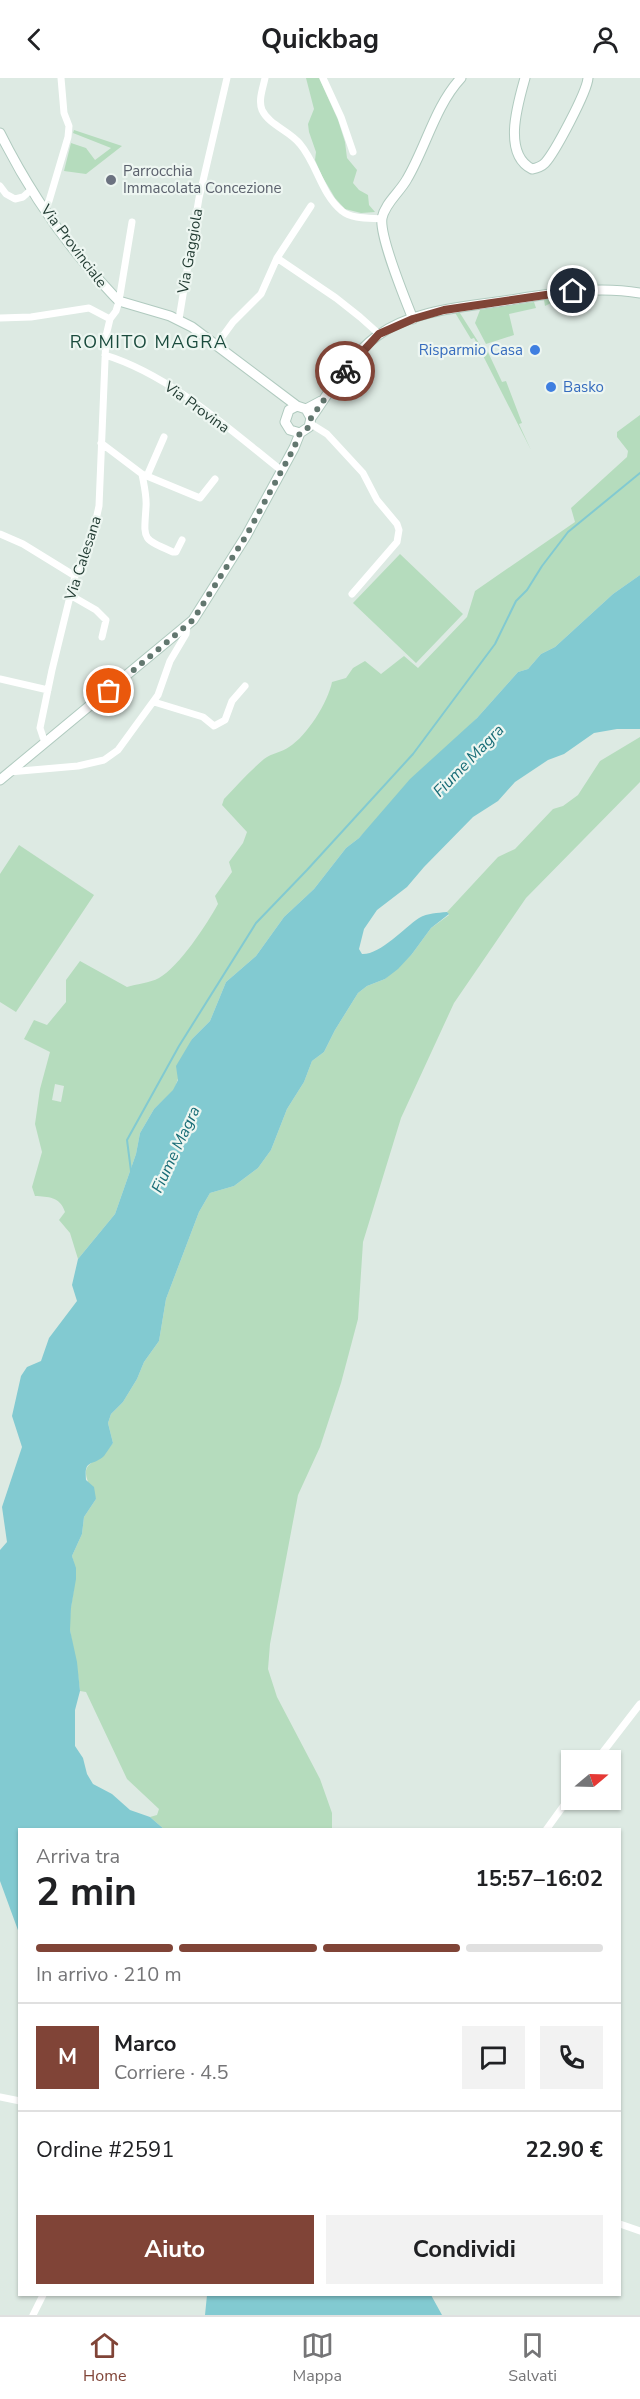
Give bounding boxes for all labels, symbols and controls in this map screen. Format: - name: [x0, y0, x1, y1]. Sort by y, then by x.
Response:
- text: Quickbag: [261, 21, 379, 58]
- icon: back: [18, 23, 51, 56]
- icon: person: [589, 23, 622, 56]
- place label: Parrocchia Immacolata Concezione: [123, 161, 282, 198]
- marker: Parrocchia Immacolata Concezione: [104, 173, 118, 187]
- street label: Via Provinciale: [36, 200, 112, 292]
- street label: Via Gaggiola: [172, 207, 207, 296]
- pin: [547, 265, 598, 316]
- icon: home: [556, 274, 589, 307]
- district label: ROMITO MAGRA: [70, 330, 228, 354]
- place label: Risparmio Casa: [419, 340, 523, 360]
- courier: [315, 341, 375, 401]
- marker: Risparmio Casa: [528, 343, 542, 357]
- icon: bike: [329, 355, 362, 388]
- street label: Via Provina: [160, 376, 234, 437]
- place label: Basko: [563, 377, 604, 397]
- marker: Basko: [544, 380, 558, 394]
- street label: Via Calesana: [60, 513, 106, 604]
- pin: [83, 665, 134, 716]
- icon: bag: [92, 674, 125, 707]
- water label: Fiume Magra: [428, 719, 509, 802]
- water label: Fiume Magra: [146, 1102, 206, 1196]
- north arrow: [561, 1750, 621, 1810]
- map controls: [561, 1750, 621, 1810]
- text: Arriva tra: [36, 1843, 120, 1870]
- text: 15:57–16:02: [475, 1864, 603, 1894]
- text: 2 min: [36, 1866, 137, 1919]
- text: In arrivo · 210 m: [36, 1961, 182, 1988]
- button: chat: [462, 2026, 525, 2089]
- button: phone: [540, 2026, 603, 2089]
- text: Marco: [114, 2029, 176, 2059]
- text: M: [58, 2042, 77, 2072]
- text: Corriere · 4.5: [114, 2059, 229, 2086]
- text: Ordine #2591: [36, 2135, 174, 2165]
- text: 22.90 €: [526, 2135, 603, 2165]
- button: Aiuto: [36, 2215, 314, 2284]
- button: Condividi: [326, 2215, 603, 2284]
- tab: Home: [83, 2329, 126, 2387]
- tab: Mappa: [293, 2329, 342, 2387]
- tab: Salvati: [508, 2329, 557, 2387]

